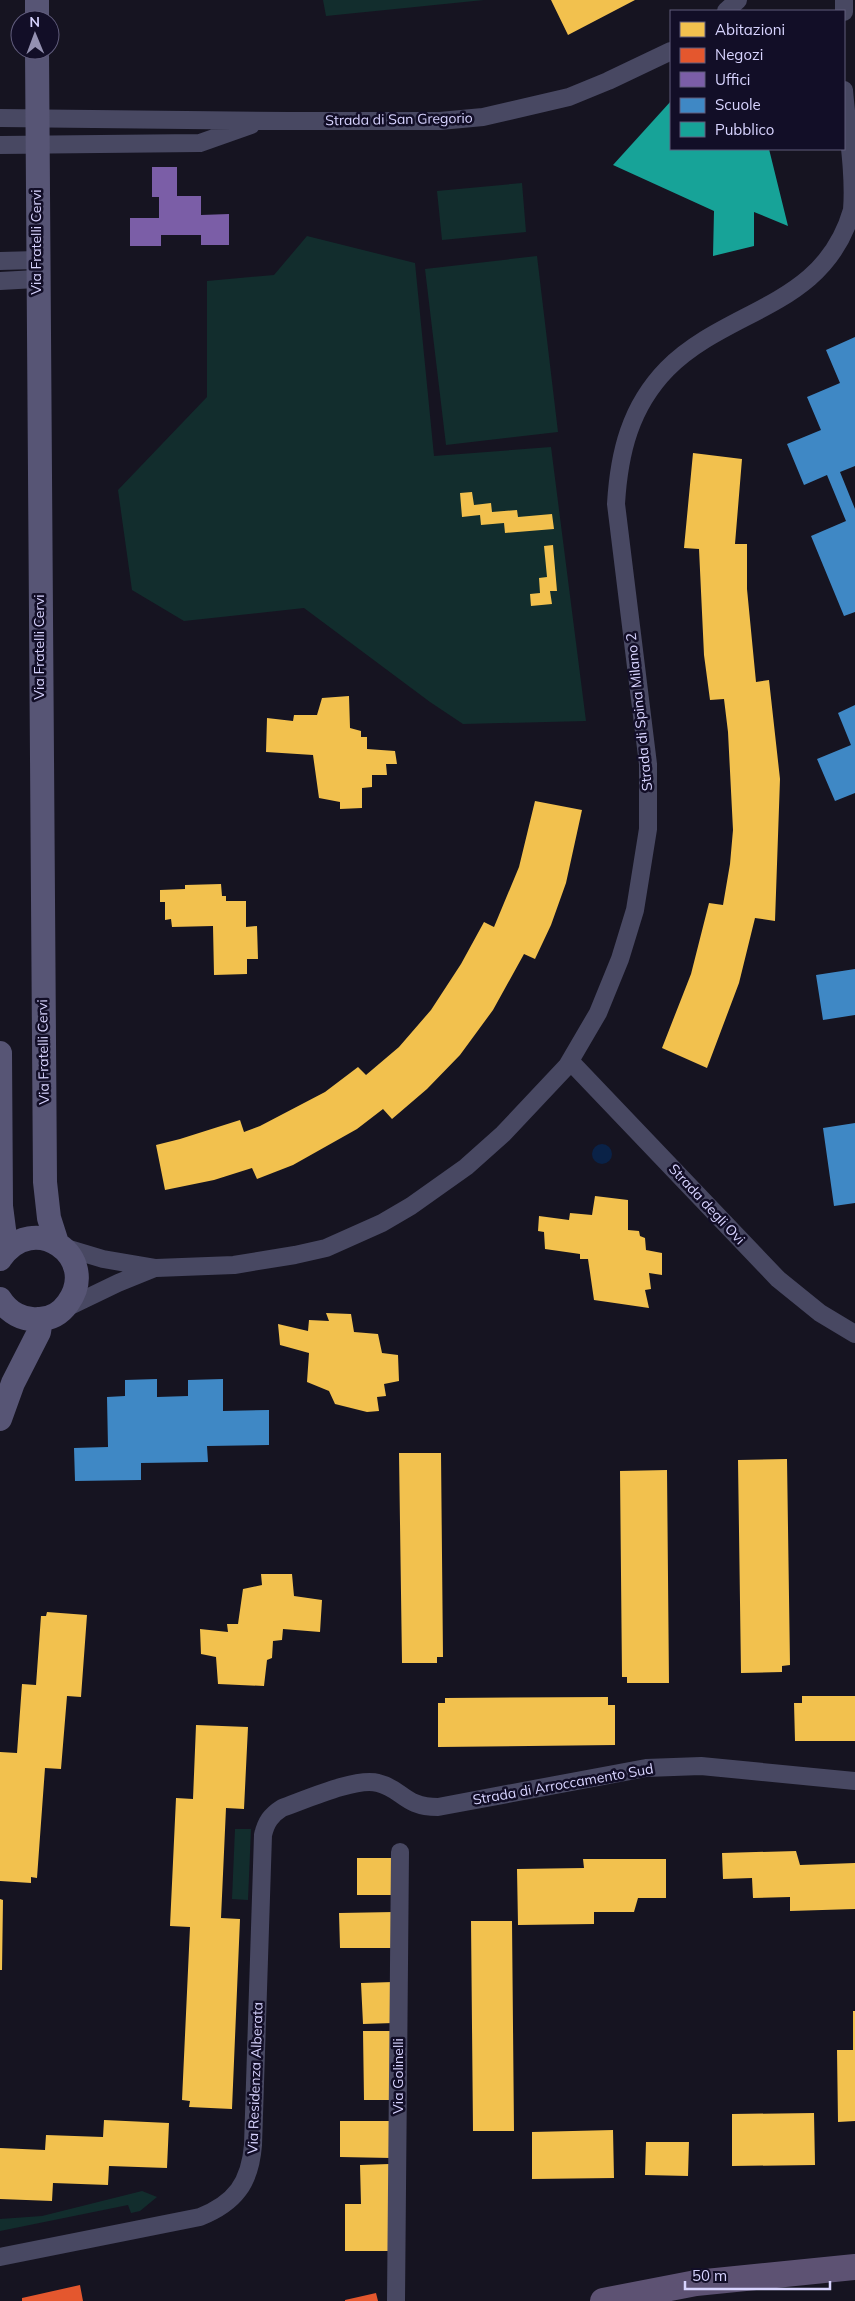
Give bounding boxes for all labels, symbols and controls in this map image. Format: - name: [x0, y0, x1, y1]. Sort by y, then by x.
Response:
- north arrow: [10, 10, 60, 60]
- legend: [670, 10, 845, 150]
- text: N: [29, 13, 40, 31]
- text: Abitazioni: [715, 20, 785, 39]
- text: Negozi: [715, 45, 763, 64]
- text: Uffici: [715, 70, 750, 89]
- text: Scuole: [715, 95, 761, 114]
- street label: Strada di San Gregorio: [325, 109, 473, 129]
- text: Pubblico: [715, 120, 774, 139]
- street label: Via Fratelli Cervi: [27, 189, 45, 295]
- street label: Via Fratelli Cervi: [30, 594, 48, 700]
- street label: Strada di Spina Milano 2: [622, 632, 656, 792]
- street label: Via Fratelli Cervi: [33, 999, 53, 1105]
- street label: Strada degli Ovi: [665, 1160, 749, 1248]
- street label: Strada di Arroccamento Sud: [471, 1759, 655, 1809]
- street label: Via Residenza Alberata: [243, 2002, 267, 2154]
- street label: Via Golinelli: [389, 2038, 407, 2114]
- scale bar: [685, 2258, 830, 2290]
- text: 50 m: [692, 2266, 727, 2285]

